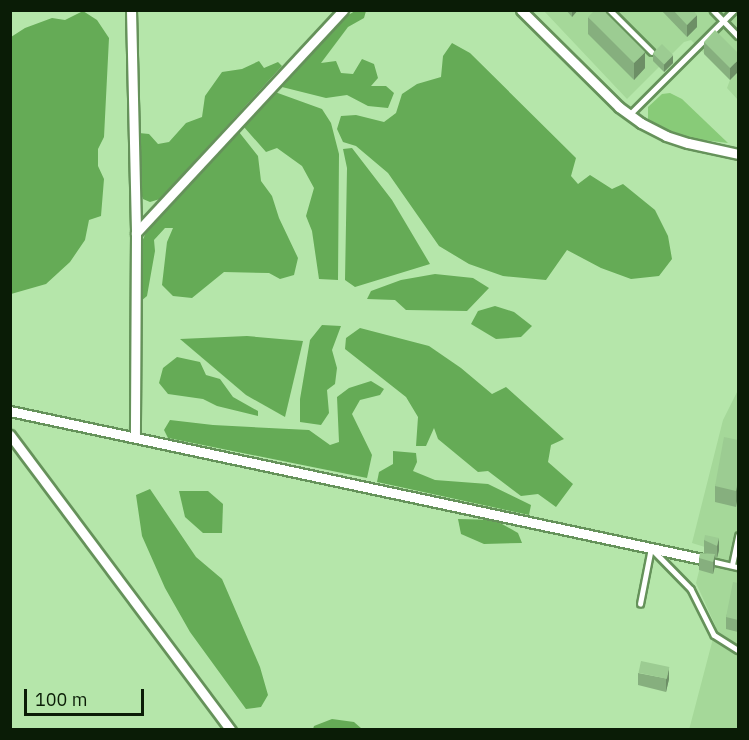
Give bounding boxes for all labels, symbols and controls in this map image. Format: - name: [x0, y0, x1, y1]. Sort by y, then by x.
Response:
- scale bar: [27, 677, 147, 715]
- text: 100 m: [35, 688, 87, 711]

